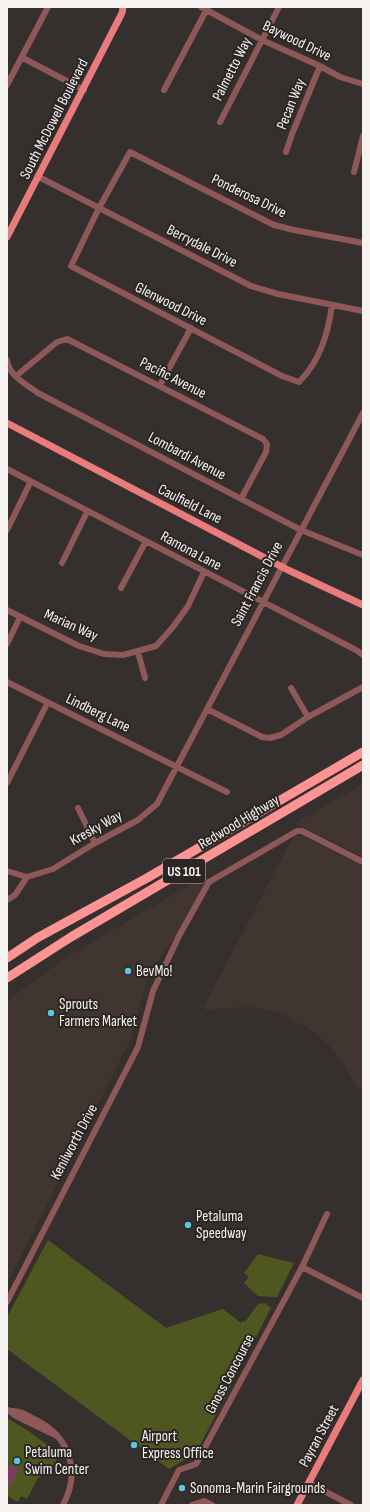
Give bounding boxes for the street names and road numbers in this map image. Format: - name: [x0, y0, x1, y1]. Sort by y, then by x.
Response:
- street label: Baywood Drive: [260, 16, 334, 66]
- street label: Palmetto Way: [208, 34, 256, 104]
- street label: South McDowell Boulevard: [15, 56, 93, 182]
- street label: Pecan Way: [272, 75, 310, 132]
- street label: Ponderosa Drive: [208, 170, 290, 222]
- street label: Berrydale Drive: [164, 220, 240, 272]
- street label: Glenwood Drive: [132, 278, 210, 330]
- street label: Pacific Avenue: [136, 353, 210, 403]
- street label: Lombardi Avenue: [145, 428, 229, 484]
- street label: Caulfield Lane: [155, 480, 225, 528]
- street label: Ramona Lane: [157, 527, 225, 575]
- street label: Saint Francis Drive: [227, 538, 287, 630]
- street label: Marian Way: [41, 605, 101, 645]
- street label: Lindberg Lane: [63, 689, 133, 737]
- street label: Redwood Highway: [195, 790, 283, 854]
- street label: Kresky Way: [67, 806, 126, 850]
- road number: US 101: [163, 859, 205, 883]
- street label: Kenilworth Drive: [46, 1101, 102, 1183]
- street label: Gnoss Concourse: [201, 1331, 259, 1417]
- street label: Payran Street: [295, 1401, 344, 1470]

